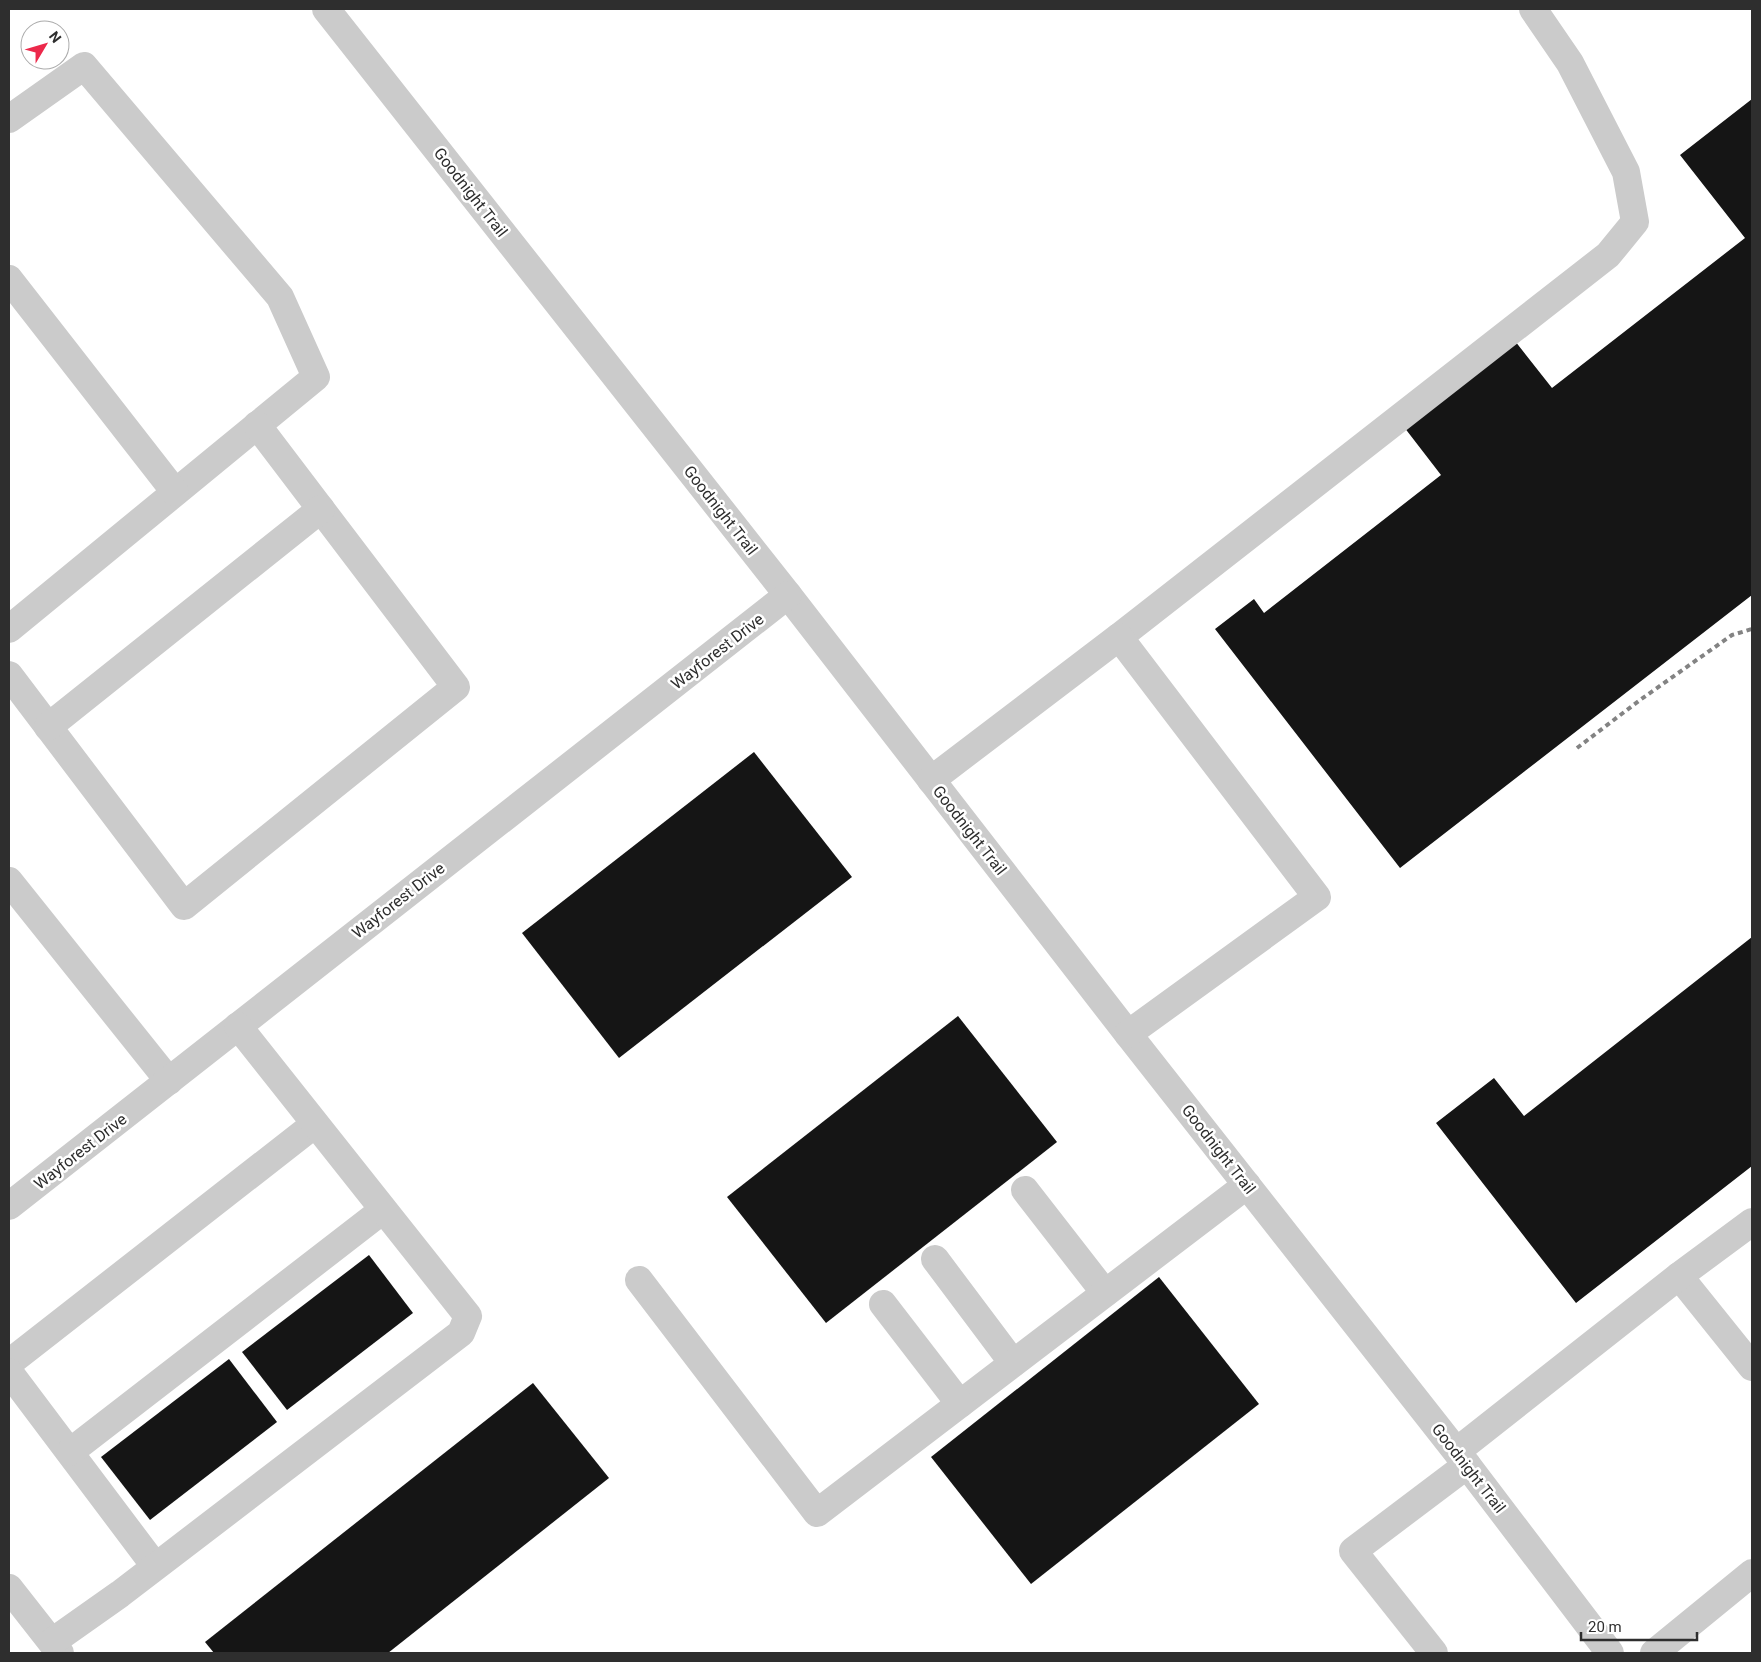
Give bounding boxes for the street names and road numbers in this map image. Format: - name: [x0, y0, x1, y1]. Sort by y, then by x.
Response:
- street label: Goodnight Trail: [430, 144, 511, 241]
- street label: Goodnight Trail: [680, 462, 761, 559]
- street label: Wayforest Drive: [667, 609, 767, 693]
- street label: Goodnight Trail: [929, 782, 1010, 879]
- street label: Wayforest Drive: [348, 858, 448, 942]
- street label: Goodnight Trail: [1178, 1101, 1259, 1198]
- street label: Wayforest Drive: [30, 1109, 130, 1193]
- street label: Goodnight Trail: [1428, 1420, 1509, 1517]

